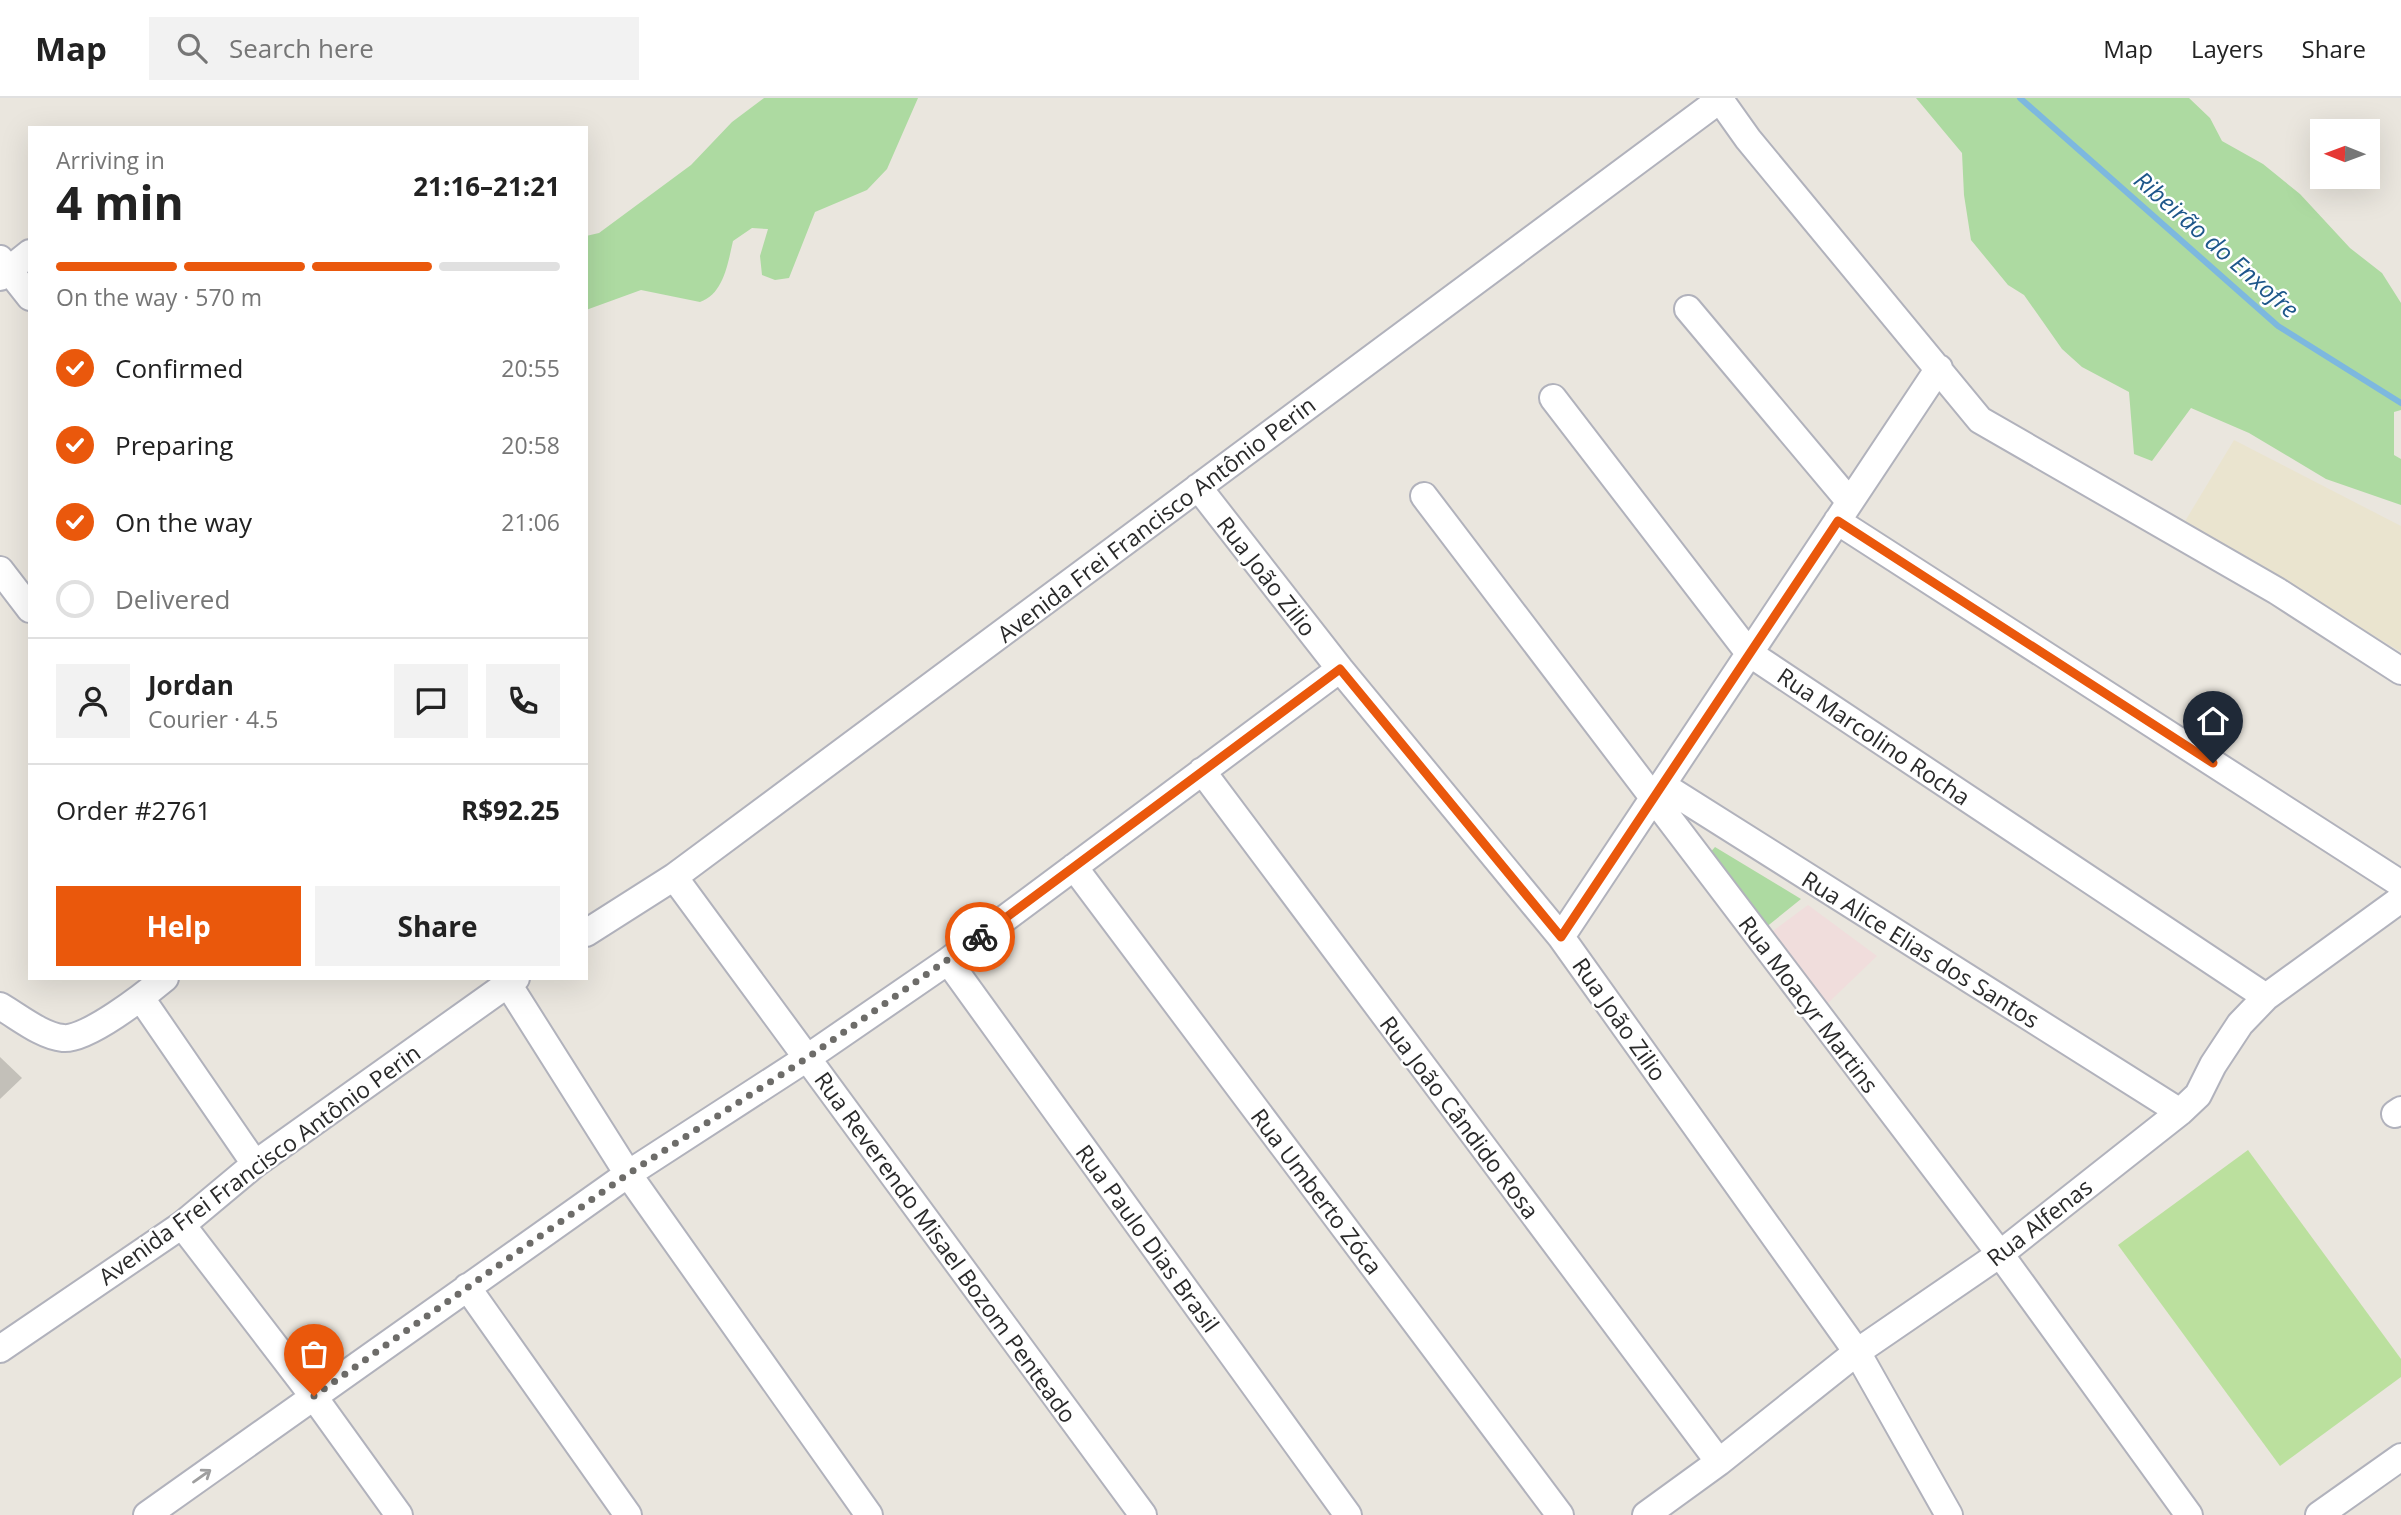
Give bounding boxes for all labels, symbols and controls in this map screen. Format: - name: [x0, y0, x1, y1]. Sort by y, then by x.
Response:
- search box: [149, 17, 639, 80]
- text: Map: [35, 26, 107, 71]
- icon: search: [173, 29, 211, 67]
- text: Search here: [229, 30, 374, 66]
- text: Map: [2103, 32, 2153, 65]
- text: Layers: [2191, 32, 2264, 65]
- text: Share: [2302, 32, 2366, 65]
- north arrow: [2310, 119, 2380, 189]
- map controls: [2310, 119, 2380, 189]
- text: Arriving in: [56, 144, 165, 176]
- water label: Ribeirão do Enxofre: [2128, 163, 2306, 325]
- text: 21:16–21:21: [413, 168, 560, 204]
- text: 4 min: [56, 171, 184, 233]
- text: On the way · 570 m: [56, 281, 262, 313]
- icon: check: [56, 349, 94, 387]
- text: Confirmed: [115, 350, 243, 386]
- text: 20:55: [501, 352, 560, 384]
- street label: Avenida Frei Francisco Antônio Perin: [990, 389, 1322, 649]
- icon: check: [56, 426, 94, 464]
- text: Preparing: [115, 427, 233, 463]
- text: 20:58: [501, 429, 560, 461]
- icon: check: [56, 503, 94, 541]
- text: On the way: [115, 504, 252, 540]
- text: 21:06: [501, 506, 560, 538]
- street label: Rua João Zilio: [1210, 509, 1324, 643]
- text: Delivered: [115, 581, 230, 617]
- street label: Rua Marcolino Rocha: [1771, 659, 1977, 813]
- button: person: [56, 664, 130, 738]
- button: chat: [394, 664, 468, 738]
- button: phone: [486, 664, 560, 738]
- text: Jordan: [148, 667, 234, 703]
- pin: [2183, 691, 2243, 763]
- icon: home: [2194, 702, 2232, 740]
- text: Courier · 4.5: [148, 703, 278, 735]
- text: Order #2761: [56, 792, 211, 828]
- text: R$92.25: [461, 792, 560, 828]
- street label: Rua Alice Elias dos Santos: [1796, 863, 2046, 1035]
- button: Help: [56, 886, 301, 966]
- button: Share: [315, 886, 560, 966]
- courier: [945, 902, 1015, 972]
- street label: Rua Moacyr Martins: [1732, 909, 1886, 1099]
- icon: bike: [961, 918, 999, 956]
- street label: Rua João Zilio: [1566, 951, 1674, 1087]
- street label: Rua João Cândido Rosa: [1373, 1009, 1547, 1225]
- street label: Avenida Frei Francisco Antônio Perin: [91, 1036, 427, 1292]
- street label: Rua Reverendo Misael Bozom Penteado: [808, 1065, 1084, 1429]
- street label: Rua Umberto Zóca: [1244, 1101, 1390, 1281]
- street label: Rua Paulo Dias Brasil: [1069, 1137, 1227, 1339]
- street label: Rua Alfenas: [1980, 1171, 2098, 1273]
- pin: [284, 1324, 344, 1396]
- icon: bag: [295, 1335, 333, 1373]
- one-way arrow: [192, 1468, 211, 1483]

